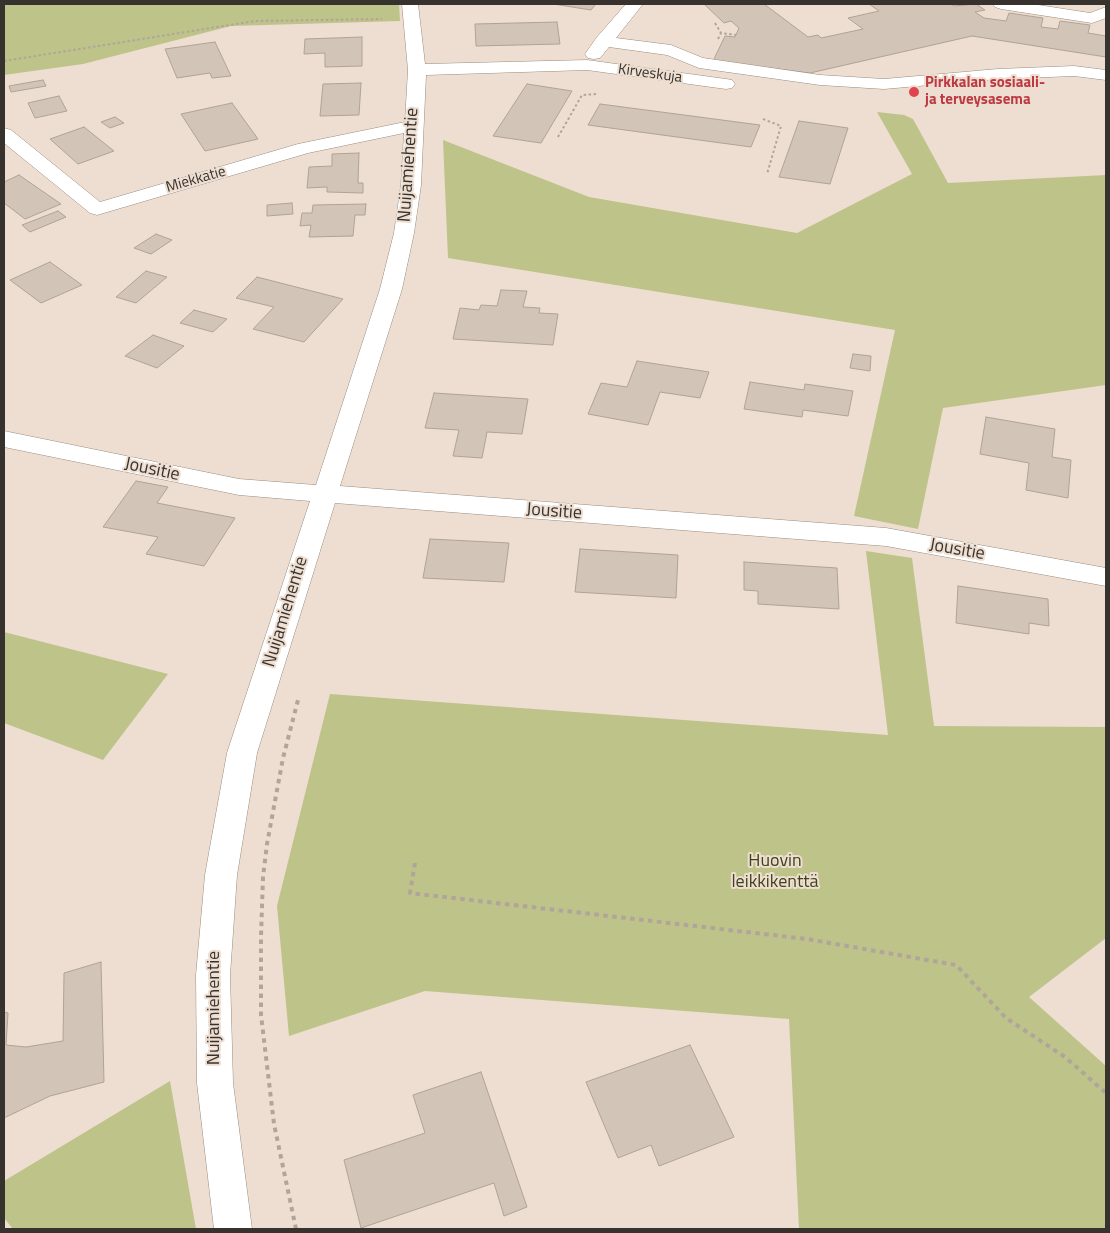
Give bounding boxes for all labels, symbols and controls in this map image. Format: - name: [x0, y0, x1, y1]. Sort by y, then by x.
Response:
- street label: Kirveskuja: [617, 61, 683, 87]
- place label: Pirkkalan sosiaali- ja terveysasema: [925, 74, 1045, 109]
- marker: Pirkkalan sosiaali- ja terveysasema: [907, 85, 921, 99]
- street label: Nuijamiehentie: [394, 107, 424, 223]
- street label: Miekkatie: [164, 163, 228, 197]
- street label: Jousitie: [122, 454, 182, 486]
- street label: Jousitie: [525, 499, 583, 525]
- street label: Jousitie: [928, 535, 986, 565]
- street label: Nuijamiehentie: [259, 554, 313, 670]
- park label: Huovin leikkikenttä: [731, 851, 819, 894]
- street label: Nuijamiehentie: [204, 951, 226, 1065]

